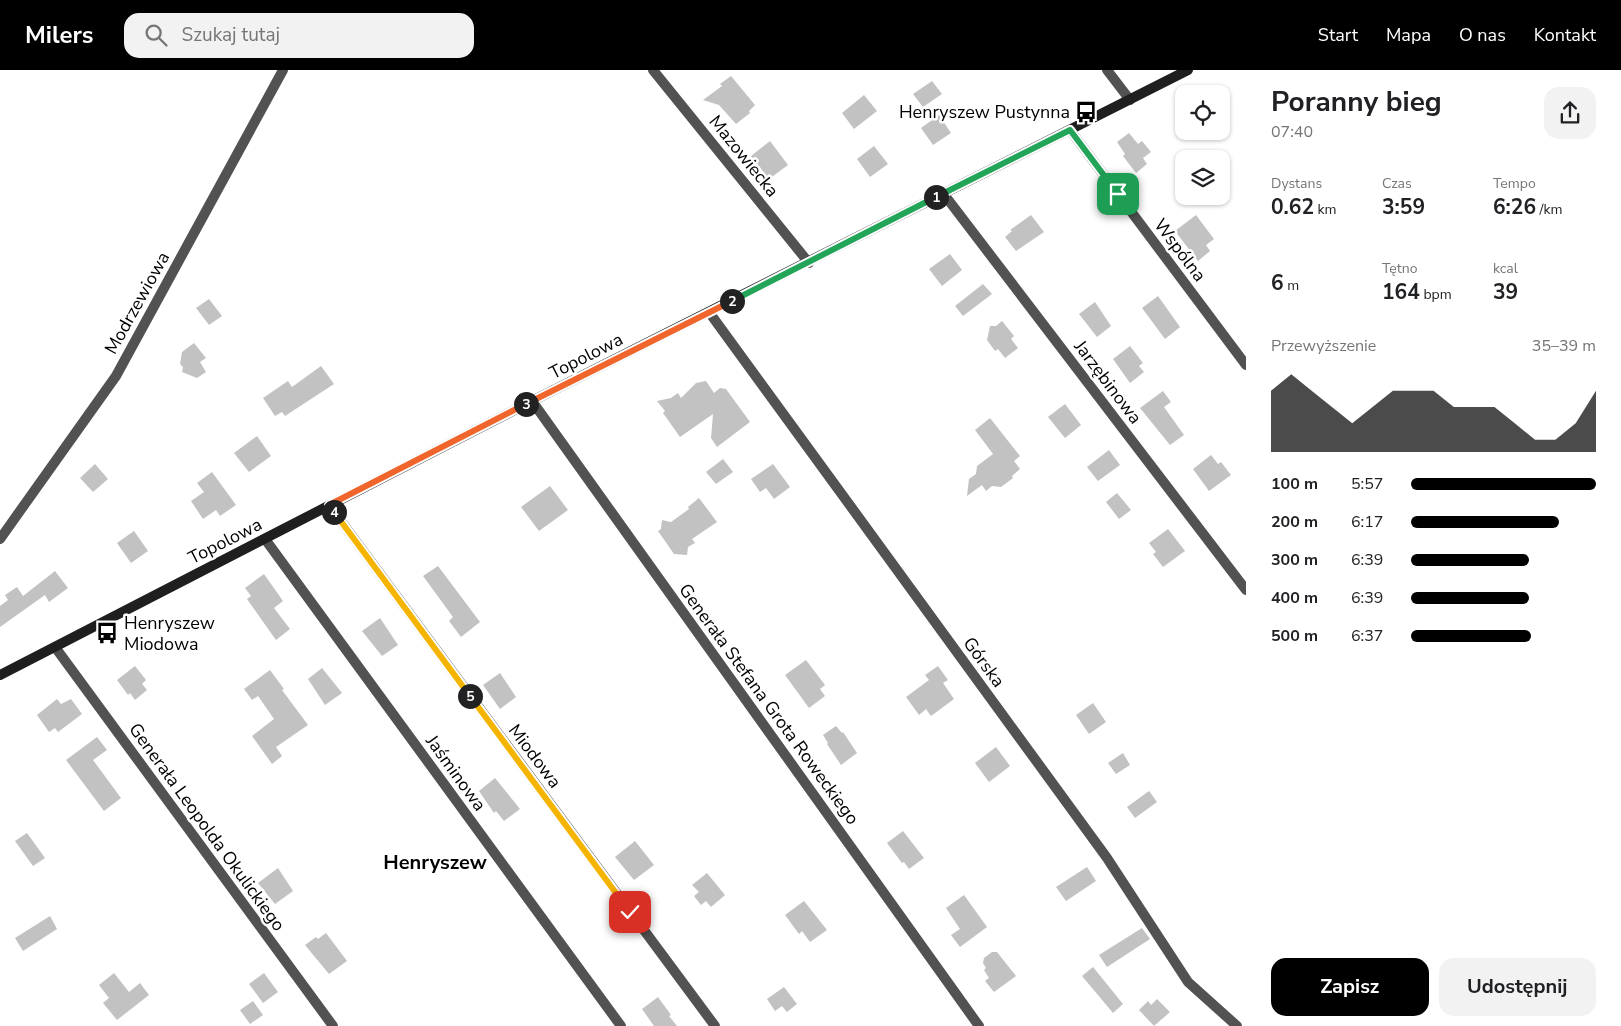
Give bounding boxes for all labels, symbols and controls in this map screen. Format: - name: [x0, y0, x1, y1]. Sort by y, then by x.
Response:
- search box: [124, 13, 474, 58]
- text: Milers: [25, 19, 94, 51]
- icon: search: [142, 21, 170, 49]
- text: Szukaj tutaj: [182, 22, 280, 48]
- text: Start: [1318, 23, 1358, 47]
- text: Mapa: [1386, 23, 1431, 47]
- text: O nas: [1459, 23, 1506, 47]
- text: Kontakt: [1534, 23, 1596, 47]
- text: Poranny bieg: [1271, 83, 1442, 121]
- map controls: [1175, 85, 1230, 205]
- button: locate: [1175, 85, 1230, 140]
- button: share: [1544, 87, 1596, 139]
- bus stop icon: Henryszew Pustynna: [1073, 99, 1099, 125]
- place label: Henryszew Pustynna: [899, 100, 1070, 124]
- street label: Mazowiecka: [704, 110, 784, 202]
- text: 07:40: [1271, 121, 1313, 143]
- button: layers: [1175, 150, 1230, 205]
- pin: [1097, 173, 1139, 215]
- text: Dystans: [1271, 174, 1322, 193]
- text: Czas: [1382, 174, 1412, 193]
- text: Tempo: [1493, 174, 1536, 193]
- icon: arrive: [1104, 180, 1132, 208]
- pin: 1: [924, 184, 948, 210]
- text: 1: [932, 188, 941, 207]
- text: 0.62: [1271, 193, 1314, 221]
- text: 3:59: [1382, 193, 1425, 221]
- text: 6:26: [1493, 193, 1536, 221]
- text: km: [1314, 200, 1337, 219]
- text: /km: [1536, 200, 1563, 219]
- street label: Wspólna: [1148, 214, 1212, 286]
- street label: Modrzewiowa: [99, 247, 175, 359]
- text: Tętno: [1382, 259, 1417, 278]
- text: kcal: [1493, 259, 1518, 278]
- text: 6: [1271, 269, 1284, 297]
- text: m: [1284, 276, 1299, 295]
- text: 164: [1382, 278, 1420, 306]
- text: 39: [1493, 278, 1518, 306]
- text: bpm: [1420, 285, 1452, 304]
- pin: 2: [720, 288, 744, 314]
- text: 2: [728, 292, 737, 311]
- street label: Topolowa: [545, 327, 627, 385]
- street label: Jarzębinowa: [1068, 335, 1147, 429]
- text: Przewyższenie: [1271, 335, 1376, 357]
- text: 35–39 m: [1532, 335, 1596, 357]
- pin: 3: [514, 392, 538, 416]
- text: 3: [522, 395, 531, 414]
- text: 100 m: [1271, 473, 1318, 495]
- text: 5:57: [1351, 473, 1383, 495]
- pin: 4: [322, 500, 346, 524]
- text: 4: [330, 503, 339, 522]
- text: 200 m: [1271, 511, 1318, 533]
- text: 6:17: [1351, 511, 1383, 533]
- street label: Topolowa: [184, 512, 266, 570]
- text: 300 m: [1271, 549, 1318, 571]
- text: 6:39: [1351, 549, 1383, 571]
- street label: Generała Stefana Grota Roweckiego: [673, 579, 865, 829]
- text: 400 m: [1271, 587, 1318, 609]
- text: 6:39: [1351, 587, 1383, 609]
- place label: Henryszew Miodowa: [124, 611, 215, 656]
- bus stop icon: Henryszew Miodowa: [94, 620, 120, 646]
- text: 500 m: [1271, 625, 1318, 647]
- text: 6:37: [1351, 625, 1383, 647]
- street label: Górska: [958, 632, 1010, 692]
- pin: 5: [458, 684, 482, 708]
- text: 5: [466, 687, 475, 706]
- street label: Generała Leopolda Okulickiego: [123, 718, 291, 936]
- street label: Miodowa: [503, 719, 567, 793]
- street label: Jaśminowa: [420, 729, 492, 816]
- district label: Henryszew: [383, 849, 487, 876]
- pin: [609, 891, 651, 933]
- icon: check: [616, 898, 644, 926]
- button: Zapisz: [1271, 958, 1429, 1016]
- button: Udostępnij: [1439, 958, 1596, 1016]

